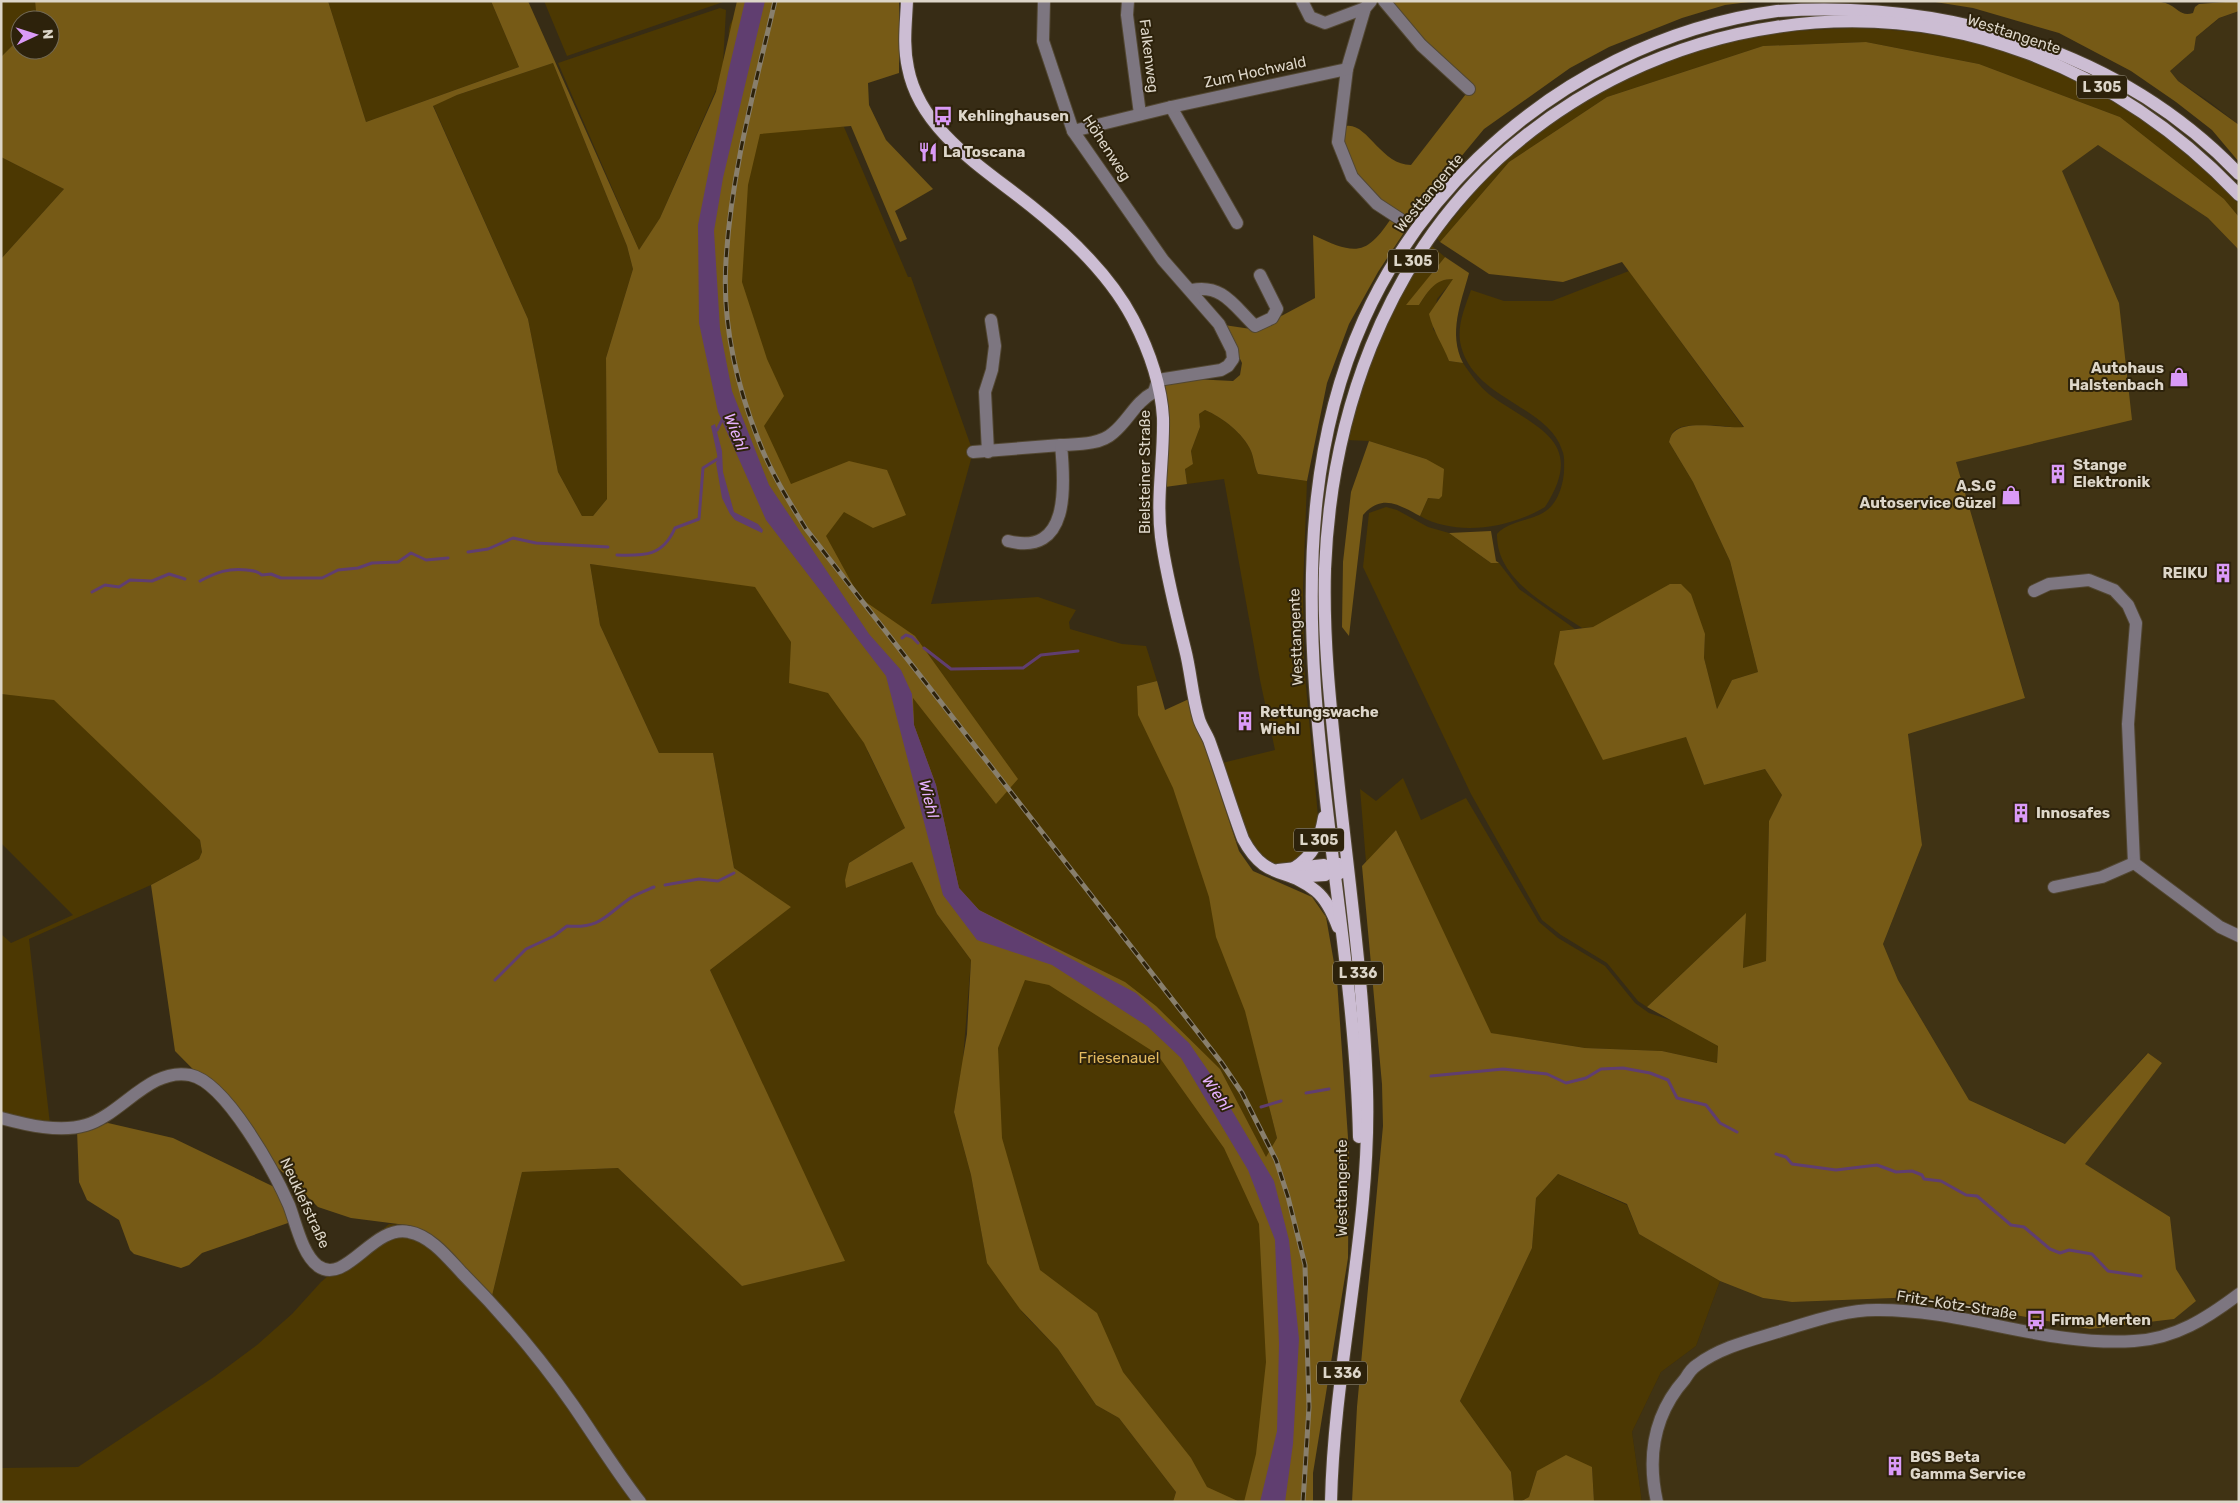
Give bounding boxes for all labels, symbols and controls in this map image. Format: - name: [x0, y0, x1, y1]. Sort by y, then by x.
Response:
- north arrow: [10, 10, 60, 60]
- street label: Westtangente: [1965, 10, 2063, 58]
- street label: Falkenweg: [1136, 18, 1162, 94]
- text: N: [39, 29, 56, 40]
- street label: Zum Hochwald: [1202, 52, 1308, 92]
- road number: L 305: [2077, 75, 2127, 98]
- bus stop icon: Kehlinghausen: [932, 105, 954, 127]
- place label: Kehlinghausen: [958, 107, 1069, 125]
- street label: Höhenweg: [1079, 112, 1135, 184]
- restaurant icon: La Toscana: [917, 141, 939, 163]
- place label: La Toscana: [943, 143, 1026, 161]
- street label: Westtangente: [1391, 150, 1467, 236]
- road number: L 305: [1388, 250, 1438, 272]
- place label: Autohaus Halstenbach: [2069, 359, 2164, 394]
- shop icon: Autohaus Halstenbach: [2168, 366, 2190, 388]
- water label: Wiehl: [720, 410, 752, 455]
- street label: Bielsteiner Straße: [1136, 410, 1154, 534]
- place label: Stange Elektronik: [2073, 456, 2150, 491]
- building icon: Stange Elektronik: [2047, 463, 2069, 485]
- place label: A.S.G Autoservice Güzel: [1860, 477, 1996, 512]
- shop icon: A.S.G Autoservice Güzel: [2000, 484, 2022, 506]
- building icon: REIKU: [2212, 562, 2234, 584]
- place label: REIKU: [2162, 564, 2208, 582]
- street label: Westtangente: [1285, 588, 1307, 686]
- place label: Rettungswache Wiehl: [1260, 703, 1379, 738]
- building icon: Rettungswache Wiehl: [1234, 710, 1256, 732]
- water label: Wiehl: [915, 778, 943, 821]
- building icon: Innosafes: [2010, 802, 2032, 824]
- place label: Innosafes: [2036, 804, 2110, 822]
- road number: L 305: [1294, 828, 1344, 852]
- road number: L 336: [1333, 961, 1383, 984]
- park label: Friesenauel: [1079, 1049, 1159, 1067]
- water label: Wiehl: [1198, 1071, 1236, 1115]
- street label: Westtangente: [1333, 1139, 1351, 1237]
- street label: Neuklefstraße: [276, 1155, 334, 1251]
- street label: Fritz-Kotz-Straße: [1895, 1287, 2019, 1323]
- bus stop icon: Firma Merten: [2025, 1309, 2047, 1331]
- place label: Firma Merten: [2051, 1311, 2151, 1329]
- road number: L 336: [1317, 1362, 1367, 1385]
- place label: BGS Beta Gamma Service: [1910, 1448, 2026, 1483]
- building icon: BGS Beta Gamma Service: [1884, 1455, 1906, 1477]

